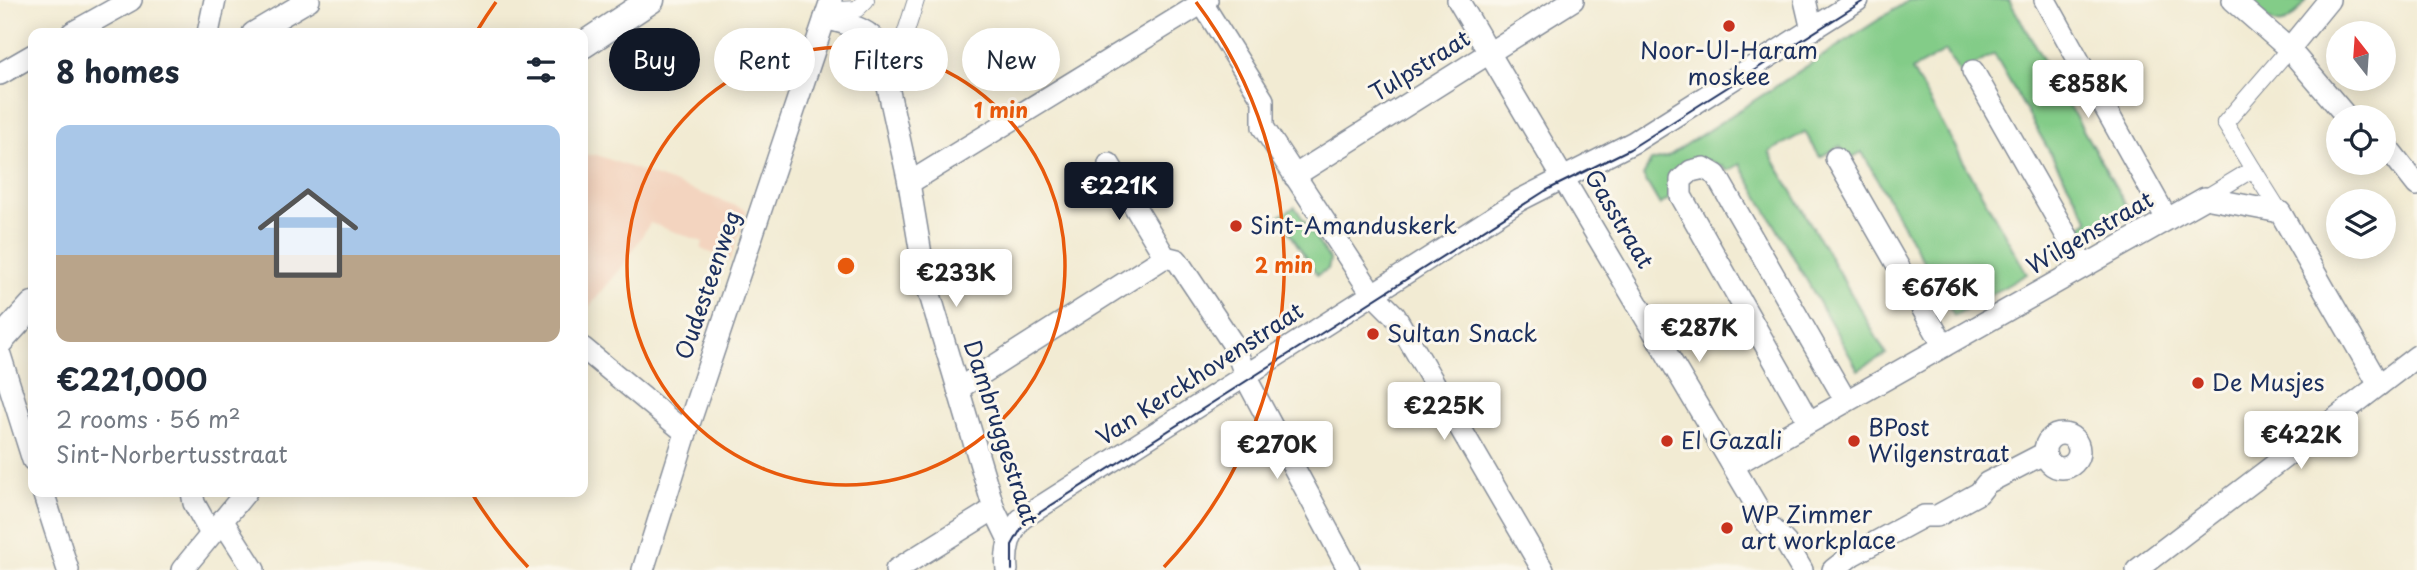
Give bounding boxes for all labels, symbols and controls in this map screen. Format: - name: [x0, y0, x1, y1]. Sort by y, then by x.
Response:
- marker: Noor-Ul-Haram moskee: [1721, 18, 1737, 34]
- street label: Tulpstraat: [1362, 20, 1476, 110]
- north arrow: [2326, 21, 2396, 91]
- map controls: [2326, 21, 2396, 259]
- chip: Buy: [609, 28, 700, 91]
- chip: Rent: [714, 28, 815, 91]
- chip: Filters: [829, 28, 948, 91]
- chip: New: [962, 28, 1060, 91]
- place label: Noor-Ul-Haram moskee: [1640, 32, 1818, 93]
- text: 8 homes: [56, 48, 179, 93]
- icon: filters: [522, 51, 560, 89]
- pin: €858K: [2039, 60, 2137, 120]
- text: €858K: [2048, 65, 2128, 100]
- text: 1 min: [974, 93, 1028, 125]
- button: locate: [2326, 105, 2396, 175]
- pin: €221K: [1070, 162, 1168, 222]
- street label: Gasstraat: [1577, 162, 1664, 275]
- text: €221K: [1080, 167, 1158, 202]
- icon: home: [245, 170, 371, 296]
- street label: Wilgenstraat: [2019, 181, 2159, 282]
- button: layers: [2326, 189, 2396, 259]
- street label: Oudesteenweg: [665, 205, 748, 364]
- place label: Sint-Amanduskerk: [1250, 207, 1457, 242]
- marker: Sint-Amanduskerk: [1228, 218, 1244, 234]
- text: 2 min: [1255, 248, 1313, 280]
- pin: €233K: [907, 250, 1005, 309]
- centre of rings: [834, 254, 858, 278]
- text: €233K: [916, 254, 996, 289]
- pin: €676K: [1891, 264, 1989, 324]
- text: €676K: [1902, 269, 1978, 304]
- street label: Van Kerckhovenstraat: [1089, 292, 1310, 453]
- pin: €287K: [1650, 304, 1748, 364]
- text: €287K: [1660, 309, 1738, 344]
- place label: Sultan Snack: [1387, 315, 1537, 350]
- marker: Sultan Snack: [1365, 326, 1381, 342]
- street label: Dambruggestraat: [956, 335, 1049, 530]
- text: €221,000: [56, 356, 207, 401]
- place label: De Musjes: [2212, 364, 2324, 399]
- marker: De Musjes: [2190, 375, 2206, 391]
- pin: €225K: [1395, 382, 1493, 442]
- text: €225K: [1404, 387, 1484, 422]
- text: 2 rooms · 56 m²: [56, 401, 241, 436]
- place label: BPost Wilgenstraat: [1868, 409, 2009, 470]
- pin: €422K: [2252, 412, 2350, 471]
- text: €422K: [2260, 416, 2342, 451]
- pin: €270K: [1228, 421, 1326, 481]
- place label: El Gazali: [1681, 422, 1782, 457]
- text: €270K: [1237, 426, 1317, 461]
- marker: El Gazali: [1659, 433, 1675, 449]
- marker: BPost Wilgenstraat: [1846, 433, 1862, 449]
- text: Sint-Norbertusstraat: [56, 436, 288, 471]
- place label: WP Zimmer art workplace: [1741, 496, 1896, 557]
- marker: WP Zimmer art workplace: [1719, 520, 1735, 536]

